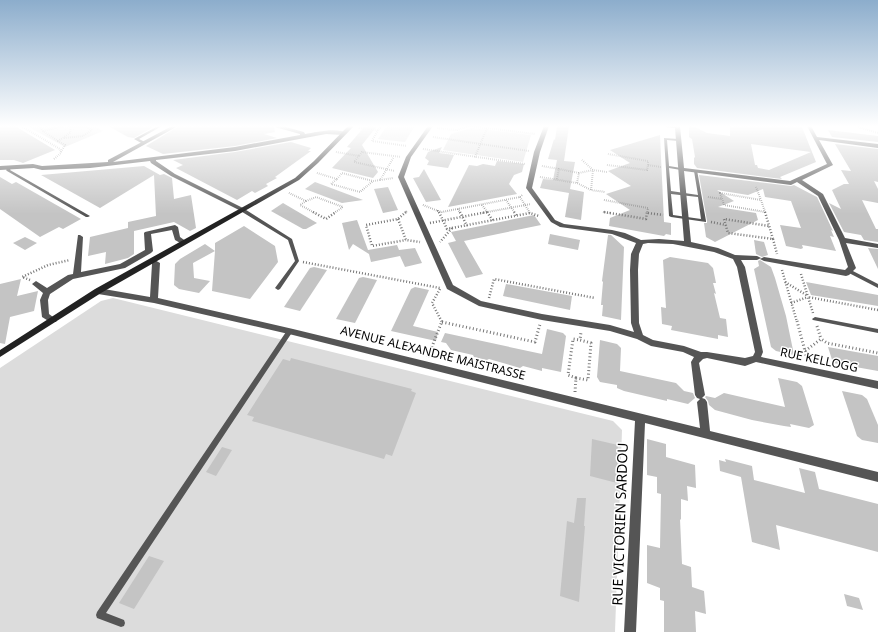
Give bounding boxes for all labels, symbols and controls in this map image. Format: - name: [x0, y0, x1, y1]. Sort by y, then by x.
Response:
- street label: AVENUE ALEXANDRE MAISTRASSE: [339, 321, 527, 384]
- street label: RUE KELLOGG: [779, 343, 860, 376]
- street label: RUE VICTORIEN SARDOU: [607, 442, 632, 606]

